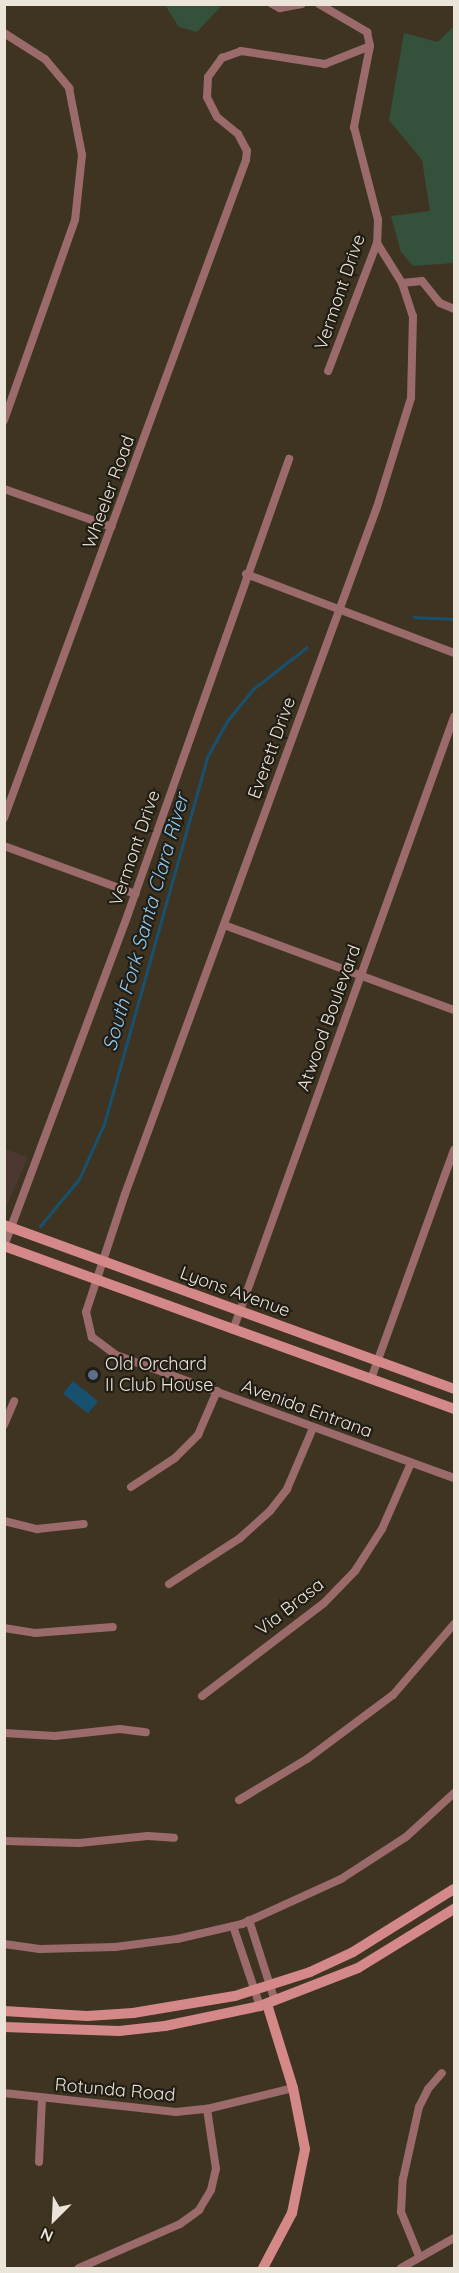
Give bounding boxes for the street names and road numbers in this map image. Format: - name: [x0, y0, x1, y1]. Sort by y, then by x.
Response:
- street label: Vermont Drive: [310, 231, 370, 353]
- street label: Wheeler Road: [79, 433, 139, 551]
- street label: Everett Drive: [244, 694, 300, 802]
- street label: Vermont Drive: [105, 787, 165, 909]
- street label: Atwood Boulevard: [292, 942, 366, 1094]
- street label: Lyons Avenue: [177, 1262, 293, 1322]
- street label: Avenida Entrana: [239, 1375, 375, 1443]
- street label: Via Brasa: [252, 1574, 328, 1640]
- street label: Rotunda Road: [54, 2074, 176, 2106]

